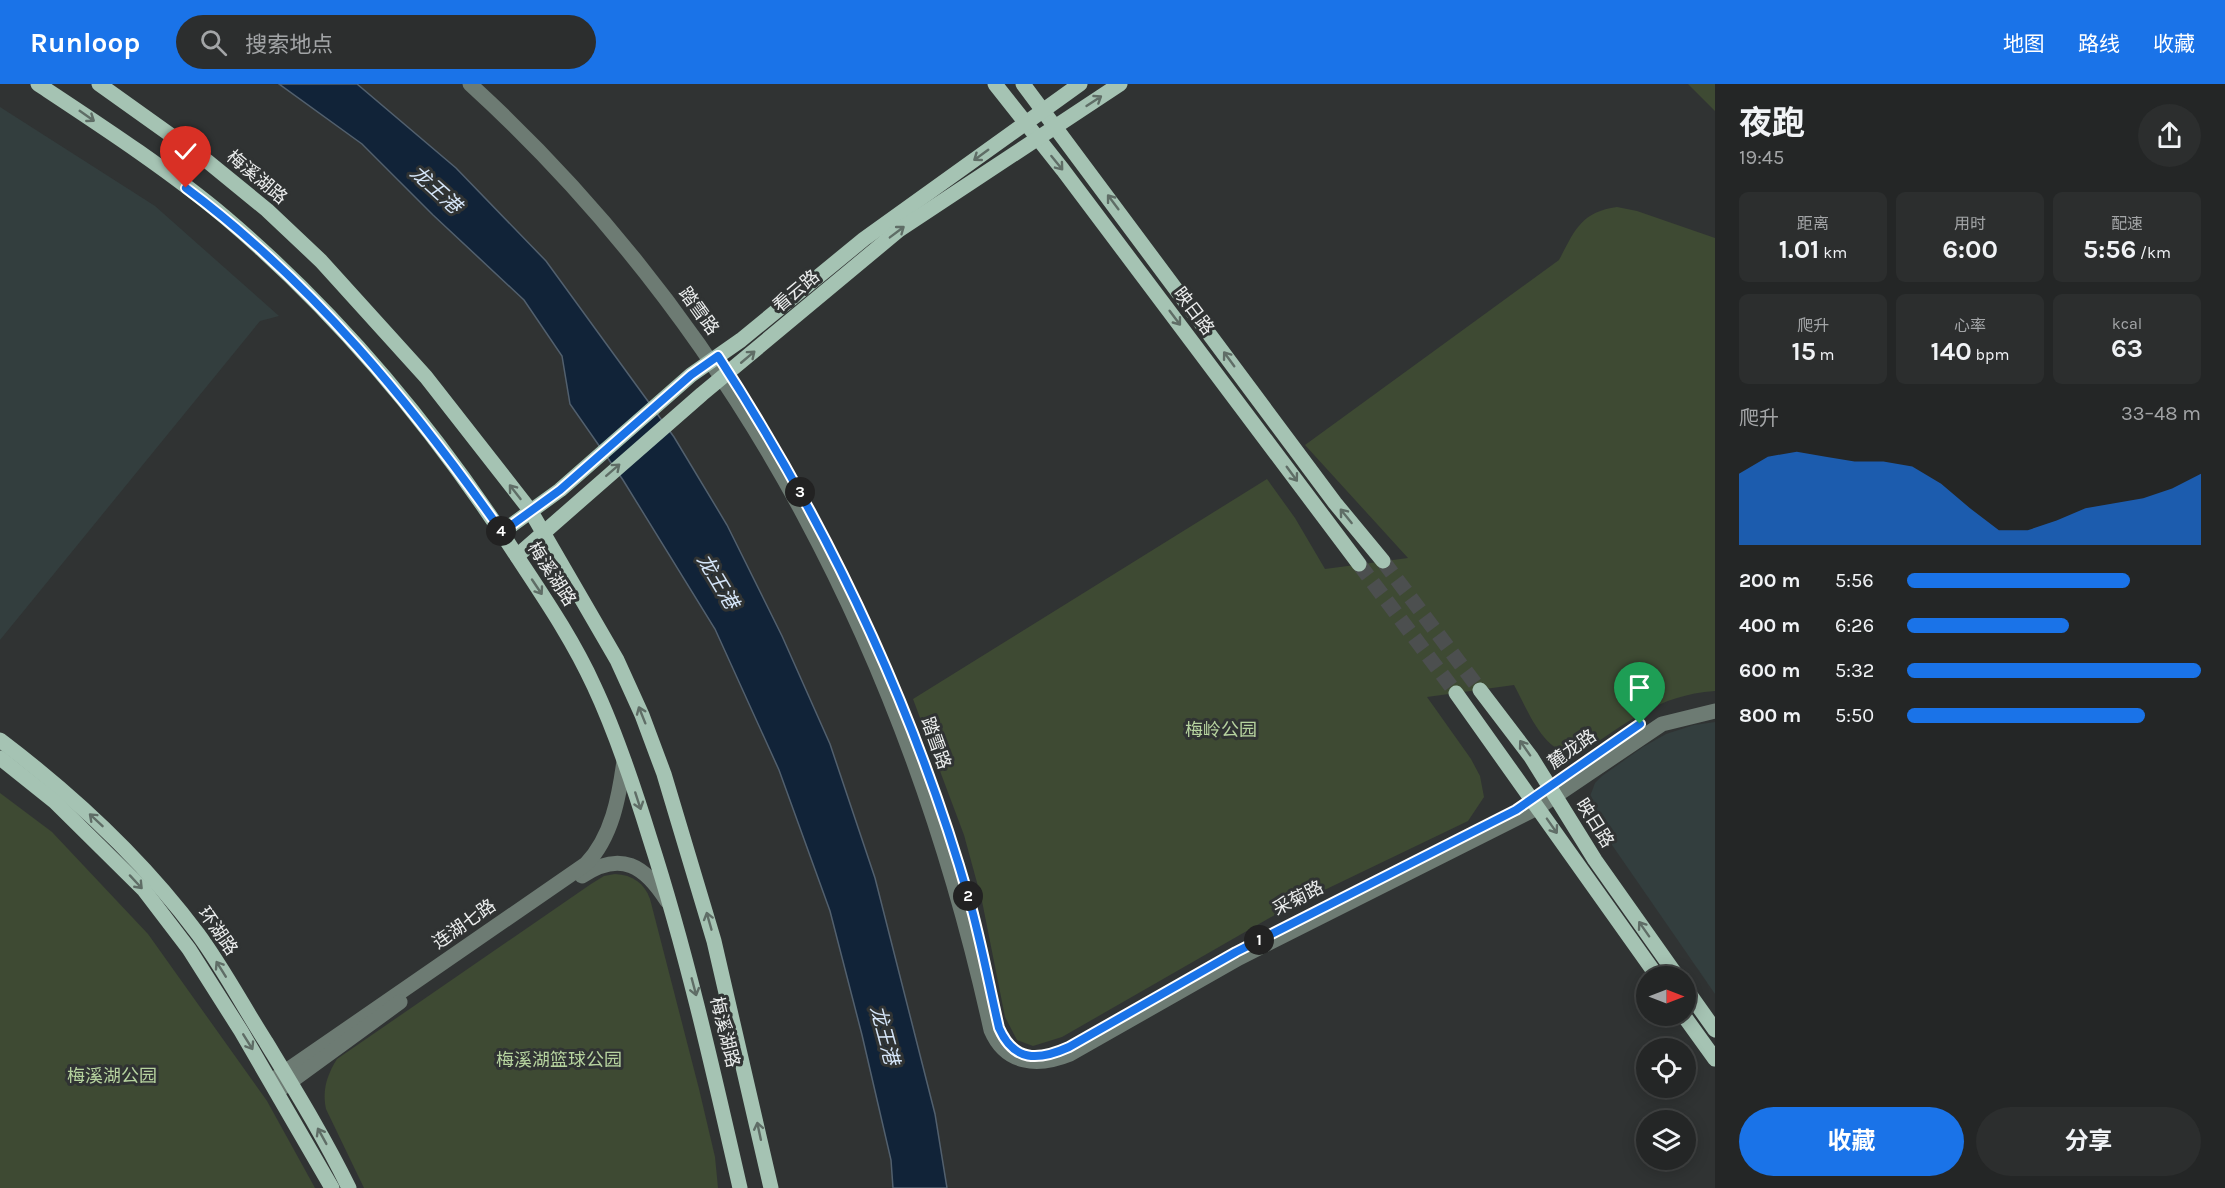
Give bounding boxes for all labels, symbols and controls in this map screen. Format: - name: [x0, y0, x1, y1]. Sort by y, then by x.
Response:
- search box: [176, 15, 596, 69]
- text: Runloop: [30, 26, 140, 59]
- icon: search: [197, 26, 230, 59]
- text: 搜索地点: [245, 32, 333, 58]
- text: 地图: [2003, 32, 2045, 56]
- text: 路线: [2078, 32, 2120, 56]
- text: 收藏: [2153, 32, 2195, 56]
- one-way arrow: [1086, 94, 1103, 107]
- text: 夜跑: [1739, 104, 1805, 142]
- button: share: [2138, 104, 2201, 167]
- one-way arrow: [78, 110, 94, 122]
- pin: [160, 126, 211, 188]
- icon: check: [169, 135, 202, 168]
- street label: 梅溪湖路: [222, 145, 292, 209]
- text: 19:45: [1739, 146, 1784, 169]
- one-way arrow: [974, 149, 990, 161]
- one-way arrow: [1051, 155, 1064, 171]
- water label: 龙王港: [406, 161, 468, 220]
- one-way arrow: [1107, 195, 1120, 211]
- text: 距离: [1797, 214, 1829, 233]
- text: 用时: [1954, 214, 1986, 233]
- text: 配速: [2111, 214, 2143, 233]
- one-way arrow: [889, 226, 905, 238]
- text: 1.01: [1779, 234, 1819, 265]
- text: 6:00: [1942, 234, 1998, 265]
- text: 5:56: [2083, 234, 2136, 265]
- text: km: [1819, 243, 1847, 262]
- text: /km: [2136, 243, 2171, 262]
- street label: 看云路: [768, 265, 824, 317]
- street label: 踏雪路: [674, 283, 724, 339]
- street label: 映日路: [1169, 283, 1219, 339]
- one-way arrow: [1168, 310, 1181, 326]
- text: kcal: [2112, 314, 2142, 333]
- text: 爬升: [1797, 316, 1829, 335]
- text: 心率: [1954, 316, 1986, 335]
- text: 63: [2111, 333, 2143, 364]
- text: 15: [1791, 336, 1816, 367]
- text: 140: [1931, 336, 1972, 367]
- text: m: [1816, 345, 1835, 364]
- text: bpm: [1972, 345, 2009, 364]
- one-way arrow: [740, 350, 755, 364]
- one-way arrow: [1223, 352, 1236, 368]
- text: 33–48 m: [2121, 402, 2201, 425]
- text: 爬升: [1739, 407, 1779, 430]
- one-way arrow: [606, 463, 621, 477]
- one-way arrow: [1286, 465, 1299, 481]
- pin: 3: [785, 477, 815, 507]
- text: 3: [795, 482, 805, 501]
- one-way arrow: [509, 484, 521, 500]
- one-way arrow: [1339, 508, 1352, 524]
- pin: 4: [486, 516, 516, 546]
- text: 4: [496, 521, 506, 540]
- street label: 梅溪湖路: [523, 538, 581, 610]
- water label: 龙王港: [692, 550, 744, 615]
- text: 200 m: [1739, 569, 1800, 592]
- text: 5:56: [1835, 569, 1874, 592]
- one-way arrow: [531, 578, 543, 595]
- text: 400 m: [1739, 614, 1800, 637]
- text: 6:26: [1835, 614, 1874, 637]
- text: 600 m: [1739, 659, 1800, 682]
- text: 5:32: [1835, 659, 1874, 682]
- pin: [1614, 662, 1665, 724]
- icon: arrive: [1623, 671, 1656, 704]
- text: 800 m: [1739, 704, 1801, 727]
- text: 5:50: [1835, 704, 1874, 727]
- one-way arrow: [636, 707, 647, 725]
- street label: 踏雪路: [916, 714, 956, 772]
- park label: 梅岭公园: [1185, 719, 1257, 741]
- street label: 麓龙路: [1544, 725, 1600, 773]
- one-way arrow: [1519, 740, 1531, 757]
- one-way arrow: [633, 791, 644, 810]
- street label: 映日路: [1571, 794, 1619, 852]
- one-way arrow: [89, 813, 104, 828]
- one-way arrow: [1546, 817, 1558, 833]
- one-way arrow: [129, 875, 143, 890]
- street label: 采菊路: [1269, 876, 1327, 920]
- pin: 2: [953, 881, 983, 911]
- text: 2: [963, 886, 973, 905]
- street label: 连湖七路: [428, 894, 500, 954]
- street label: 环湖路: [194, 903, 242, 959]
- one-way arrow: [703, 912, 714, 931]
- one-way arrow: [1638, 921, 1650, 937]
- pin: 1: [1244, 925, 1274, 955]
- text: 1: [1256, 930, 1262, 949]
- one-way arrow: [215, 961, 227, 978]
- north arrow: [1636, 966, 1696, 1026]
- map controls: [1636, 966, 1696, 1170]
- one-way arrow: [688, 977, 700, 996]
- street label: 梅溪湖路: [706, 994, 744, 1070]
- water label: 龙王港: [866, 1003, 904, 1070]
- one-way arrow: [243, 1033, 255, 1050]
- button: locate: [1636, 1038, 1696, 1098]
- park label: 梅溪湖篮球公园: [496, 1049, 622, 1071]
- park label: 梅溪湖公园: [67, 1065, 157, 1087]
- button: 收藏: [1739, 1107, 1964, 1176]
- button: 分享: [1976, 1107, 2201, 1176]
- button: layers: [1636, 1110, 1696, 1170]
- one-way arrow: [753, 1122, 764, 1141]
- one-way arrow: [316, 1128, 328, 1145]

